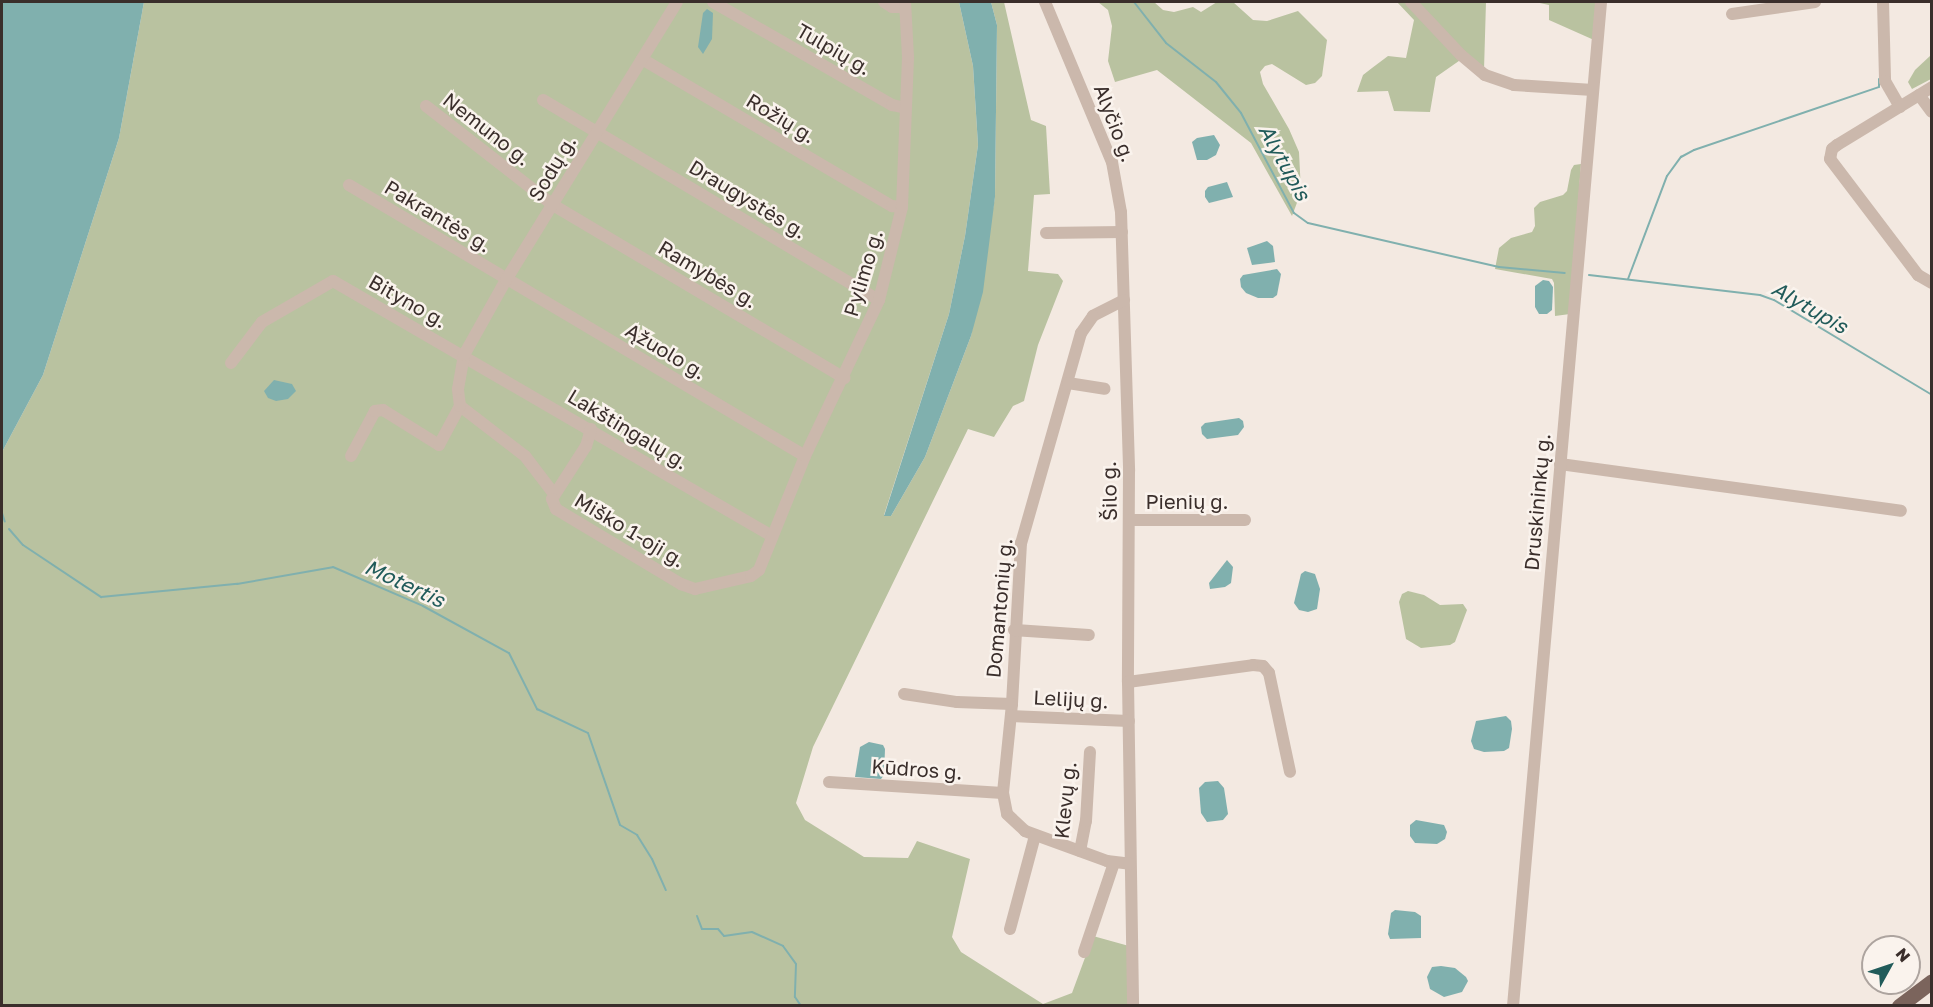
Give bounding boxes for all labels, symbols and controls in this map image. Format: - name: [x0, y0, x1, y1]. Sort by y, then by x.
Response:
- street label: Tulpių g.: [792, 18, 876, 80]
- street label: Alyčio g.: [1089, 81, 1141, 165]
- street label: Nemuno g.: [439, 87, 535, 171]
- street label: Rožių g.: [742, 88, 820, 148]
- water label: Alytupis: [1254, 120, 1316, 204]
- street label: Sodų g.: [523, 131, 581, 205]
- street label: Draugystės g.: [685, 155, 811, 243]
- street label: Pakrantės g.: [380, 175, 496, 257]
- street label: Pylimo g.: [838, 227, 888, 319]
- street label: Ramybės g.: [654, 235, 762, 313]
- street label: Bityno g.: [365, 269, 451, 333]
- water label: Alytupis: [1768, 275, 1852, 339]
- street label: Ąžuolo g.: [622, 318, 710, 384]
- street label: Lakštingalų g.: [564, 384, 692, 474]
- street label: Druskininkų g.: [1519, 432, 1555, 572]
- street label: Šilo g.: [1096, 461, 1122, 521]
- street label: Miško 1-oji g.: [571, 488, 689, 572]
- street label: Pienių g.: [1145, 489, 1229, 513]
- street label: Domantonių g.: [981, 537, 1017, 679]
- water label: Motertis: [361, 554, 449, 612]
- street label: Lelijų g.: [1033, 685, 1109, 713]
- street label: Kūdros g.: [871, 754, 963, 784]
- street label: Klevų g.: [1049, 760, 1081, 840]
- north arrow: [1861, 935, 1921, 995]
- text: N: [1892, 944, 1915, 966]

